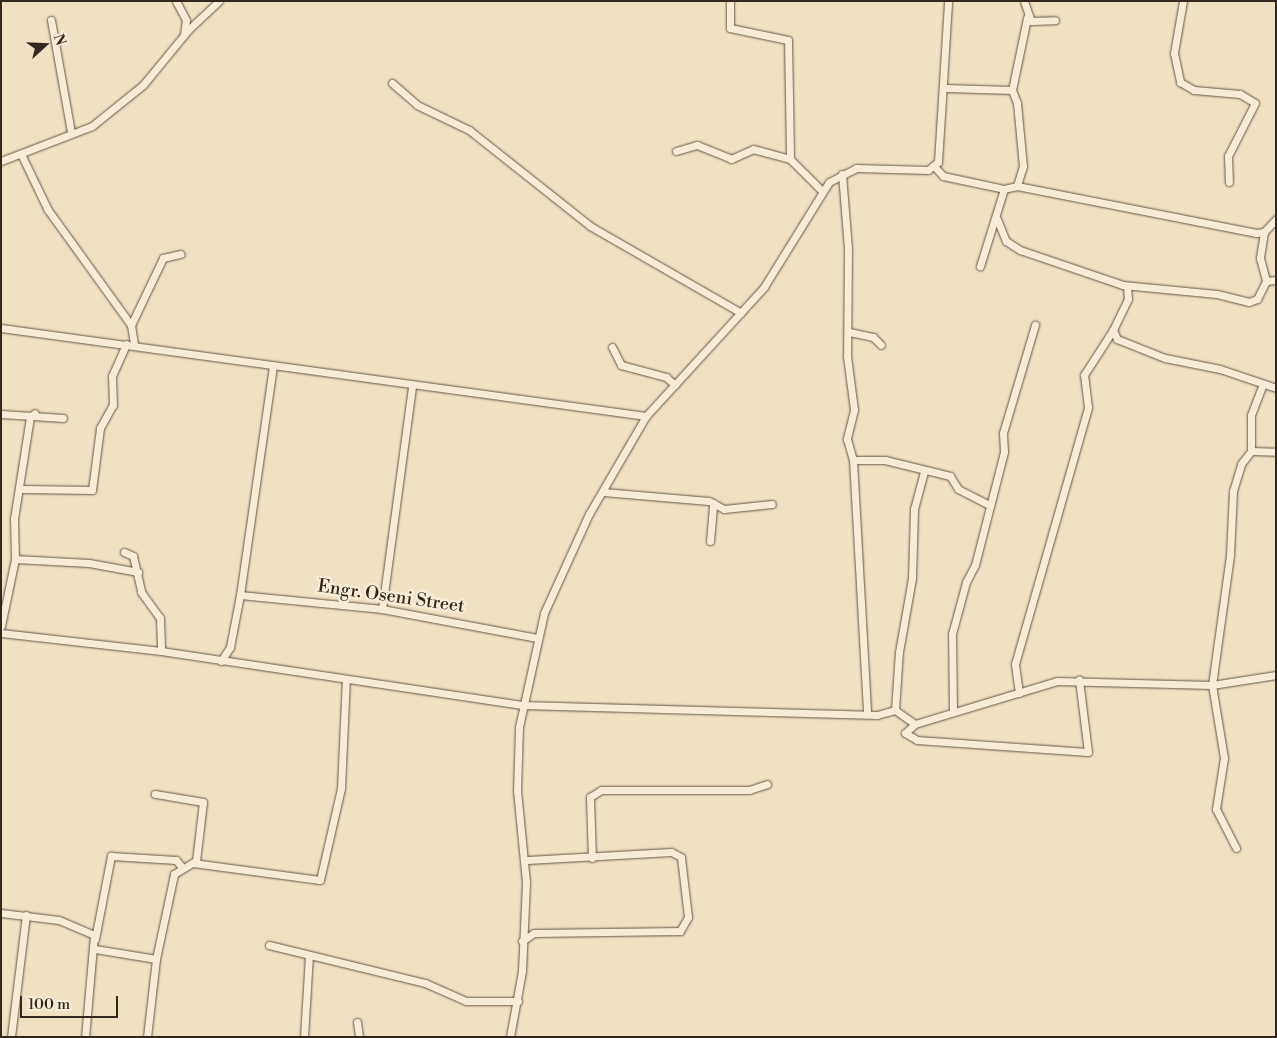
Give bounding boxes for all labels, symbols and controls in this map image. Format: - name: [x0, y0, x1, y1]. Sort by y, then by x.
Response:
- north arrow: [20, 20, 70, 70]
- text: N: [49, 32, 69, 48]
- street label: Engr. Oseni Street: [316, 576, 466, 618]
- scale bar: [22, 986, 120, 1018]
- text: 100 m: [28, 995, 70, 1014]

